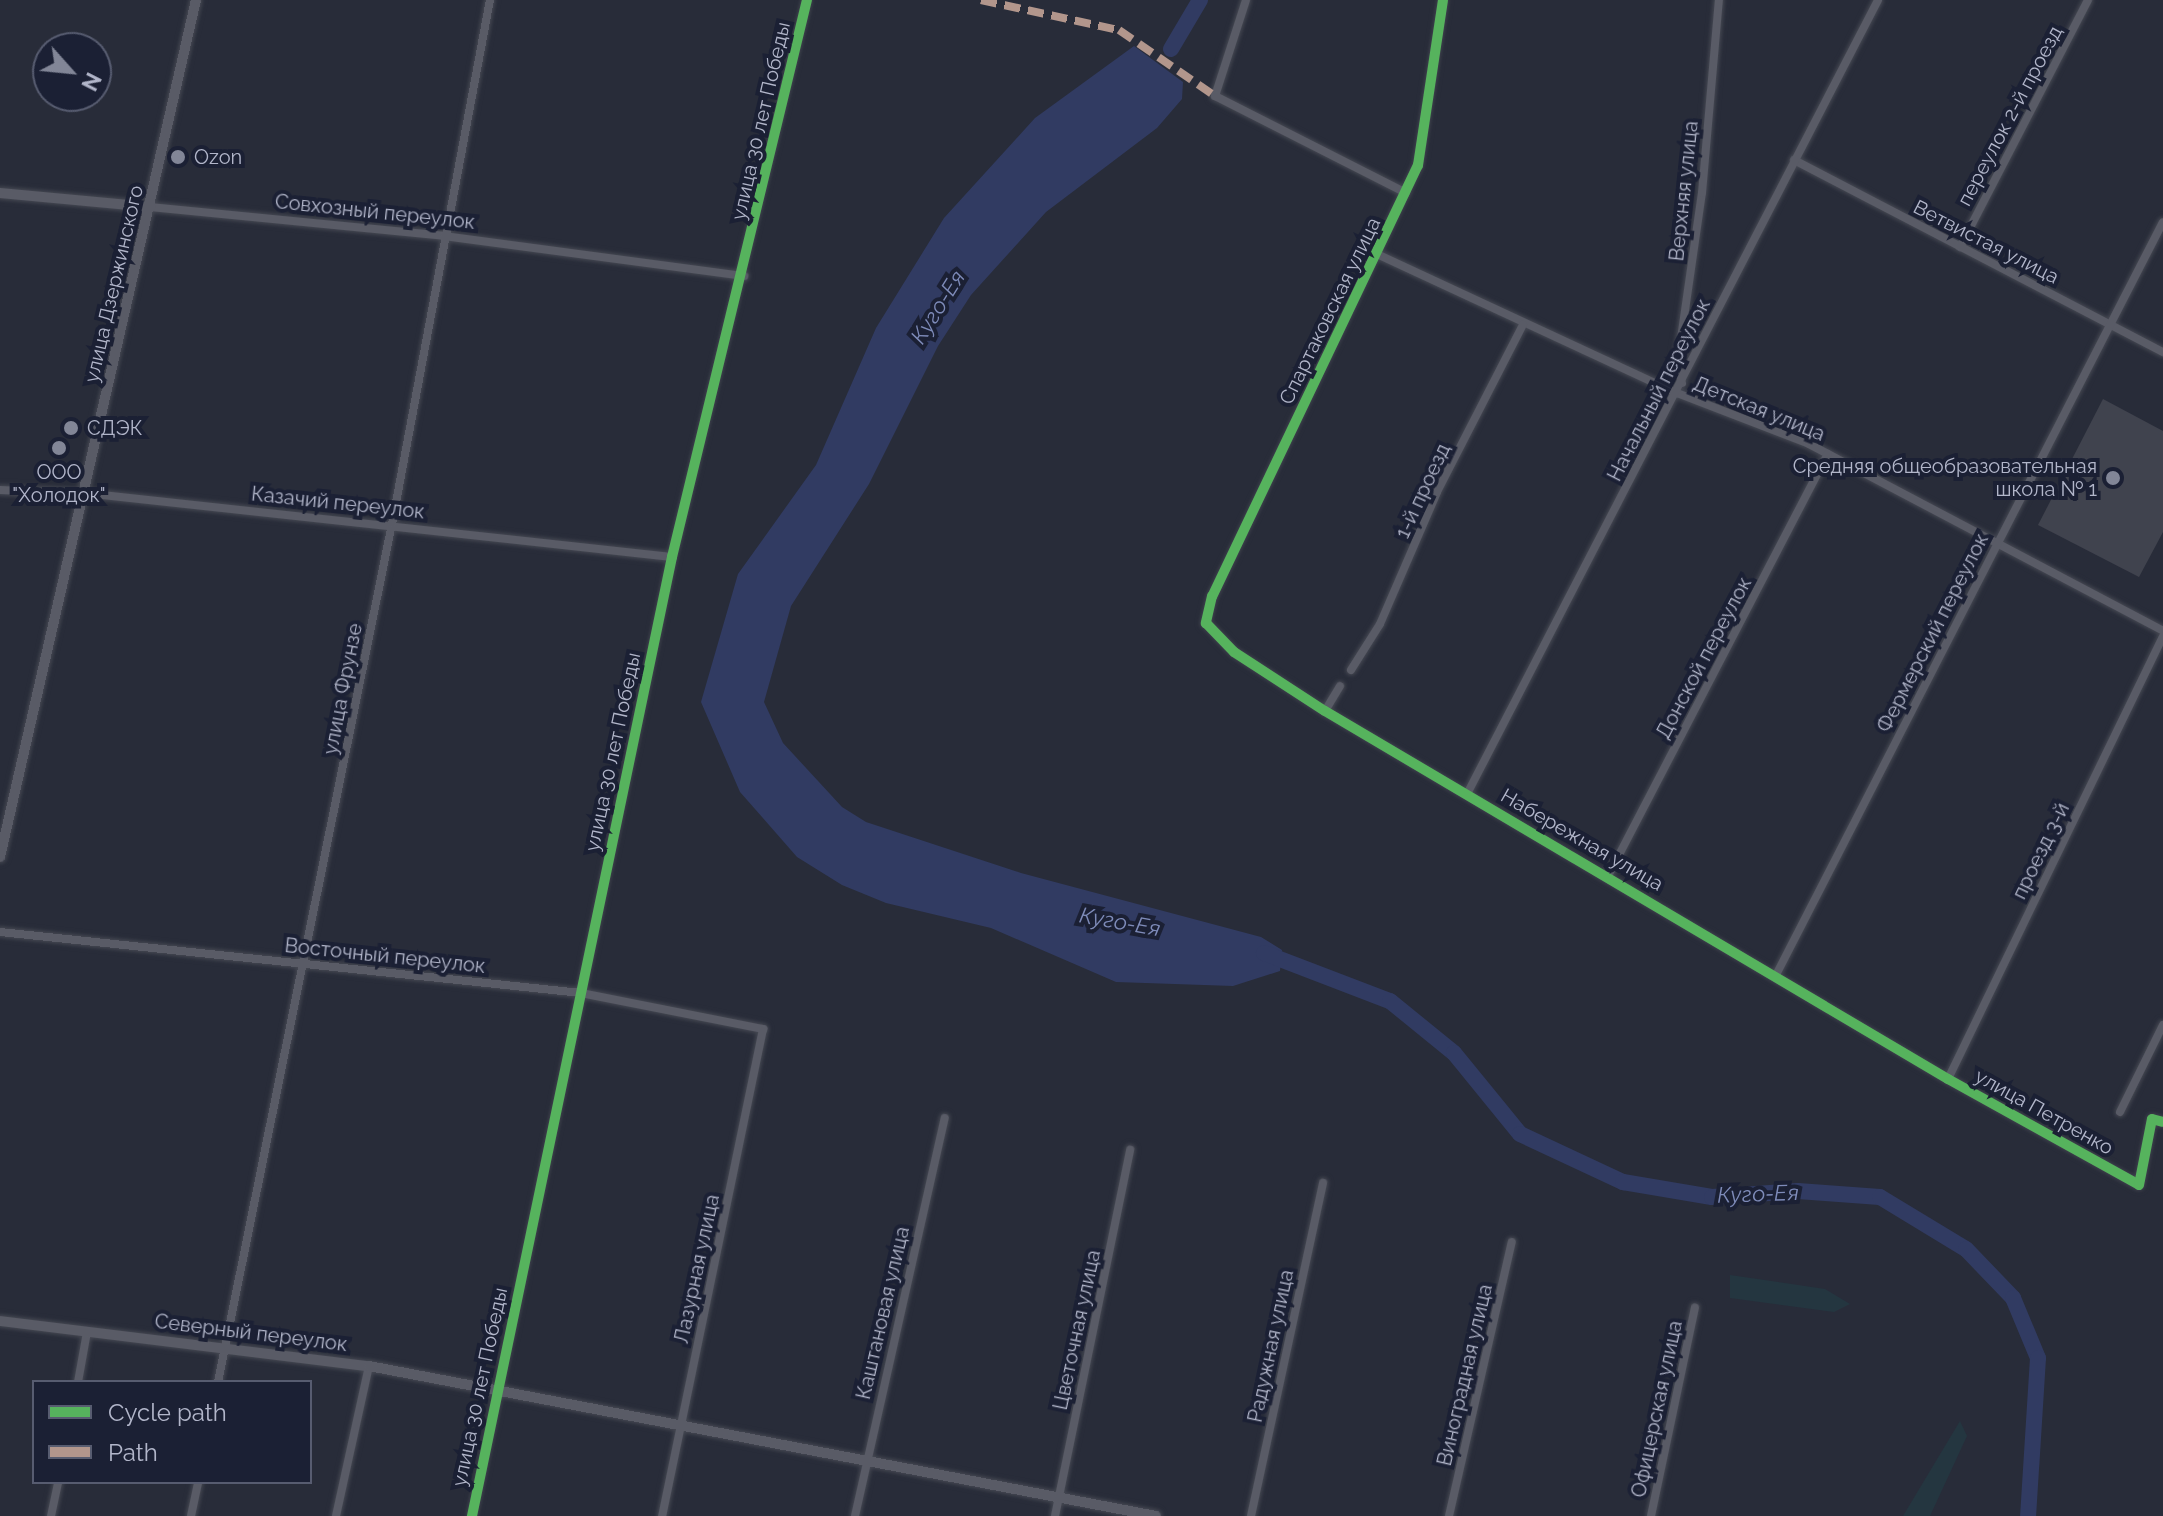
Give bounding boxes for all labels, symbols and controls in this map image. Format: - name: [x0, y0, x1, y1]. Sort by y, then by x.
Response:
- street label: улица 30 лет Победы: [727, 20, 795, 222]
- street label: переулок 2-й проезд: [1952, 22, 2068, 210]
- north arrow: [32, 32, 112, 112]
- text: N: [76, 69, 107, 95]
- street label: Верхняя улица: [1665, 119, 1703, 263]
- place label: Ozon: [194, 145, 242, 169]
- marker: Ozon: [169, 148, 187, 166]
- street label: улица Дзержинского: [80, 183, 148, 385]
- street label: Совхозный переулок: [274, 190, 476, 234]
- street label: Ветвистая улица: [1909, 195, 2063, 289]
- street label: Спартаковская улица: [1274, 213, 1386, 409]
- water label: Куго-Ея: [905, 265, 971, 349]
- street label: Начальный переулок: [1603, 295, 1715, 485]
- street label: Детская улица: [1689, 372, 1829, 446]
- place label: СДЭК: [87, 416, 143, 440]
- marker: СДЭК: [62, 419, 80, 437]
- marker: ООО "Холодок": [50, 439, 68, 457]
- street label: 1-й проезд: [1391, 440, 1455, 542]
- place label: Средняя общеобразовательная школа № 1: [1793, 454, 2097, 501]
- place label: ООО "Холодок": [12, 460, 106, 507]
- marker: Средняя общеобразовательная школа № 1: [2104, 469, 2122, 487]
- street label: Казачий переулок: [250, 482, 426, 524]
- street label: Фермерский переулок: [1872, 530, 1994, 736]
- street label: Донской переулок: [1651, 573, 1757, 743]
- street label: улица Фрунзе: [319, 621, 367, 757]
- street label: улица 30 лет Победы: [580, 650, 646, 854]
- street label: Набережная улица: [1496, 784, 1668, 896]
- street label: проезд 3-й: [2007, 799, 2075, 903]
- water label: Куго-Ея: [1078, 902, 1162, 942]
- street label: Восточный переулок: [284, 934, 486, 978]
- street label: улица Петренко: [1971, 1064, 2117, 1160]
- water label: Куго-Ея: [1717, 1179, 1799, 1209]
- street label: Лазурная улица: [669, 1192, 725, 1346]
- street label: Каштановая улица: [851, 1224, 915, 1402]
- street label: Цветочная улица: [1048, 1248, 1106, 1412]
- street label: Радужная улица: [1243, 1267, 1299, 1425]
- street label: Виноградная улица: [1432, 1282, 1498, 1468]
- street label: улица 30 лет Победы: [447, 1285, 513, 1489]
- street label: Северный переулок: [153, 1309, 349, 1357]
- street label: Офицерская улица: [1626, 1318, 1688, 1500]
- legend: [32, 1380, 312, 1484]
- text: Cycle path: [108, 1398, 227, 1427]
- text: Path: [108, 1438, 158, 1467]

